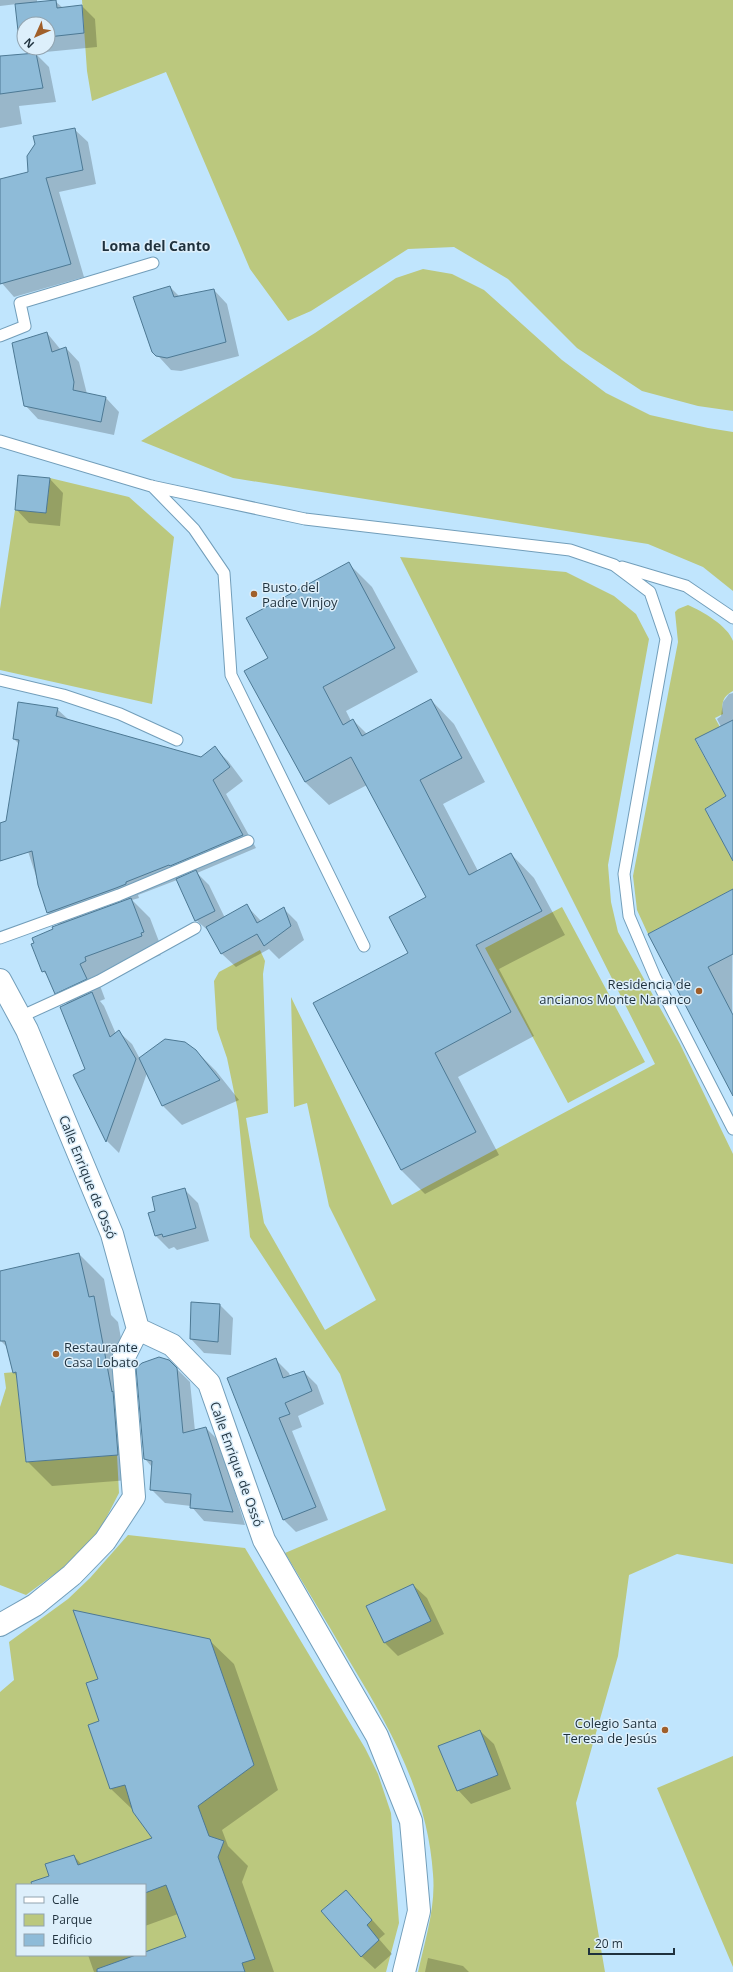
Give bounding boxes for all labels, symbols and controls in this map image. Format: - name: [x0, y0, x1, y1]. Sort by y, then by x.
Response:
- north arrow: [16, 16, 56, 56]
- text: N: [20, 35, 37, 52]
- district label: Loma del Canto: [102, 236, 211, 255]
- place label: Busto del Padre Vinjoy: [262, 578, 338, 611]
- marker: Busto del Padre Vinjoy: [249, 589, 259, 599]
- place label: Residencia de ancianos Monte Naranco: [539, 975, 691, 1008]
- marker: Residencia de ancianos Monte Naranco: [694, 986, 704, 996]
- street label: Calle Enrique de Ossó: [55, 1112, 121, 1242]
- place label: Restaurante Casa Lobato: [64, 1338, 139, 1371]
- marker: Restaurante Casa Lobato: [51, 1349, 61, 1359]
- street label: Calle Enrique de Ossó: [206, 1399, 268, 1529]
- place label: Colegio Santa Teresa de Jesús: [563, 1714, 657, 1747]
- marker: Colegio Santa Teresa de Jesús: [660, 1725, 670, 1735]
- legend: [16, 1884, 146, 1956]
- text: Calle: [52, 1891, 79, 1908]
- text: Parque: [52, 1911, 92, 1928]
- scale bar: [589, 1930, 674, 1956]
- text: Edificio: [52, 1931, 92, 1948]
- text: 20 m: [595, 1935, 623, 1952]

